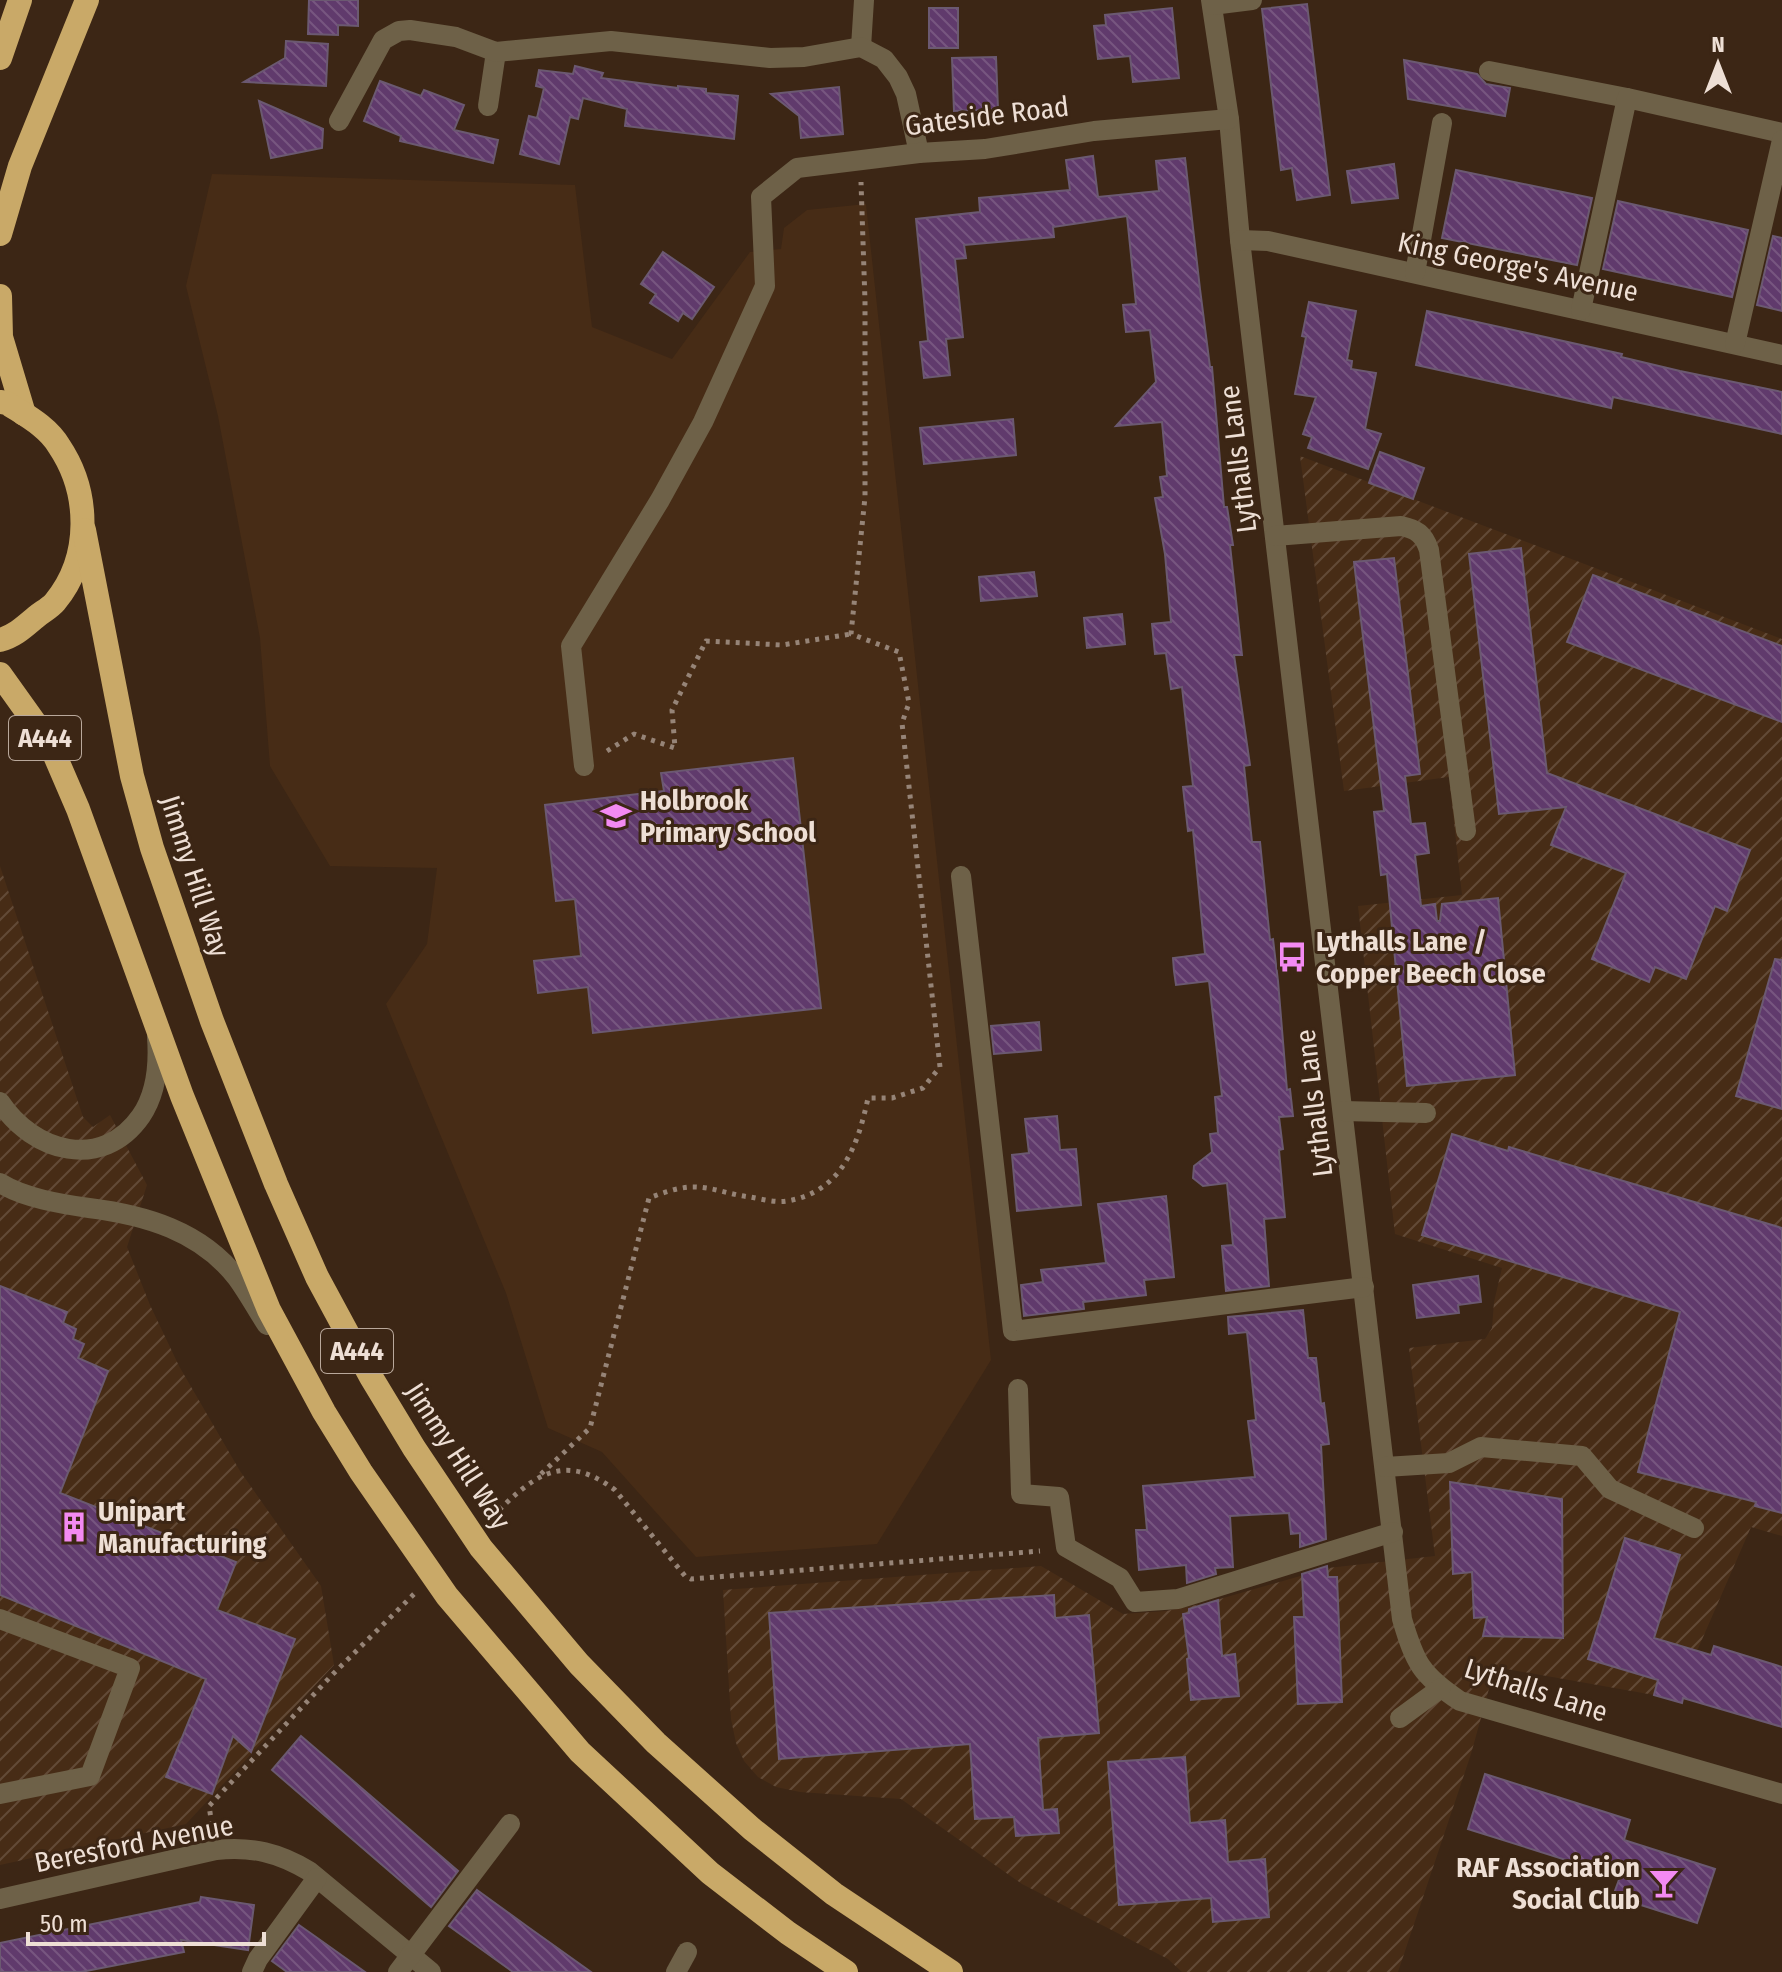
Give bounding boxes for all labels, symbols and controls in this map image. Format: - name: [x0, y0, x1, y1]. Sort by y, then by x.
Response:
- north arrow: [1678, 24, 1758, 104]
- text: N: [1711, 31, 1725, 58]
- street label: Gateside Road: [903, 90, 1071, 142]
- street label: King George's Avenue: [1395, 225, 1641, 309]
- street label: Lythalls Lane: [1213, 383, 1263, 535]
- road number: A444: [9, 716, 81, 760]
- place label: Holbrook Primary School: [640, 784, 816, 849]
- street label: Jimmy Hill Way: [153, 791, 237, 961]
- school or university icon: Holbrook Primary School: [599, 799, 633, 833]
- place label: Lythalls Lane / Copper Beech Close: [1316, 925, 1546, 990]
- bus stop icon: Lythalls Lane / Copper Beech Close: [1275, 940, 1309, 974]
- street label: Lythalls Lane: [1289, 1027, 1339, 1179]
- road number: A444: [321, 1329, 393, 1373]
- street label: Jimmy Hill Way: [398, 1377, 518, 1536]
- place label: Unipart Manufacturing: [98, 1495, 267, 1560]
- building icon: Unipart Manufacturing: [57, 1510, 91, 1544]
- street label: Lythalls Lane: [1460, 1651, 1612, 1729]
- street label: Beresford Avenue: [32, 1809, 236, 1879]
- place label: RAF Association Social Club: [1456, 1851, 1640, 1916]
- bar icon: RAF Association Social Club: [1647, 1866, 1681, 1900]
- scale bar: [28, 1896, 264, 1946]
- text: 50 m: [40, 1910, 88, 1938]

